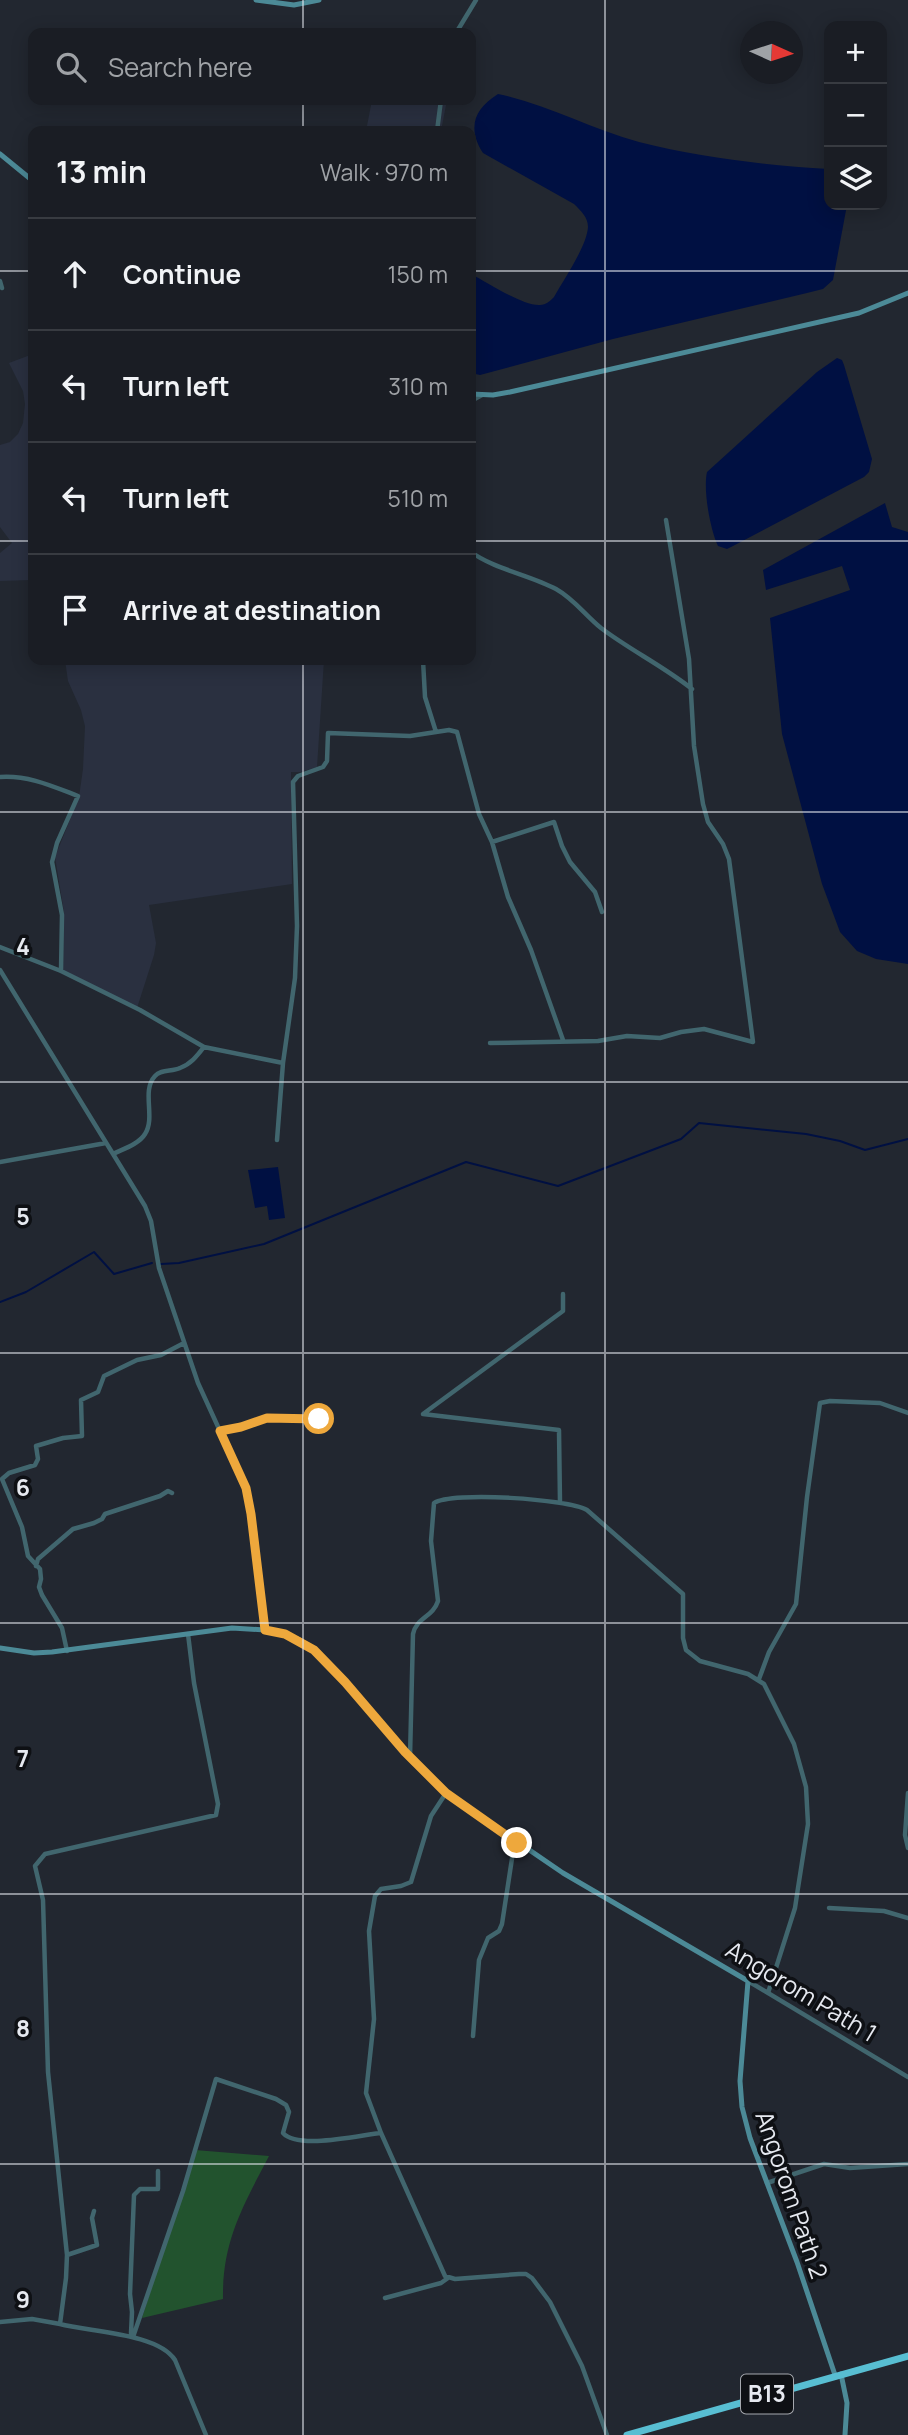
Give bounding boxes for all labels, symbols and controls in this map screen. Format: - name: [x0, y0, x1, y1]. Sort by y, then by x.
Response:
- north arrow: [740, 21, 803, 84]
- map controls: [824, 21, 887, 210]
- button: +: [824, 21, 887, 84]
- search box: [28, 28, 476, 105]
- icon: search: [52, 48, 90, 86]
- text: Search here: [108, 49, 253, 85]
- button: −: [824, 84, 887, 147]
- button: layers: [824, 147, 887, 210]
- text: 13 min: [56, 151, 147, 192]
- text: Walk · 970 m: [320, 156, 448, 188]
- icon: ahead: [56, 255, 94, 293]
- text: Continue: [123, 256, 241, 292]
- text: 150 m: [388, 258, 448, 290]
- icon: left: [56, 367, 94, 405]
- text: Turn left: [123, 368, 230, 404]
- text: 310 m: [388, 370, 448, 402]
- icon: left: [56, 479, 94, 517]
- text: Turn left: [123, 480, 230, 516]
- text: 510 m: [388, 482, 448, 514]
- icon: arrive: [56, 591, 94, 629]
- text: Arrive at destination: [123, 592, 381, 628]
- text: 4: [16, 930, 30, 962]
- text: 5: [16, 1200, 30, 1232]
- route start: [303, 1403, 334, 1434]
- text: 6: [16, 1471, 30, 1503]
- text: 7: [17, 1742, 29, 1774]
- route end: [501, 1827, 532, 1858]
- street label: Angorom Path 1: [720, 1933, 884, 2049]
- text: 8: [16, 2012, 30, 2044]
- street label: Angorom Path 2: [748, 2106, 837, 2283]
- text: 9: [16, 2283, 30, 2315]
- road number: B13: [741, 2374, 793, 2414]

